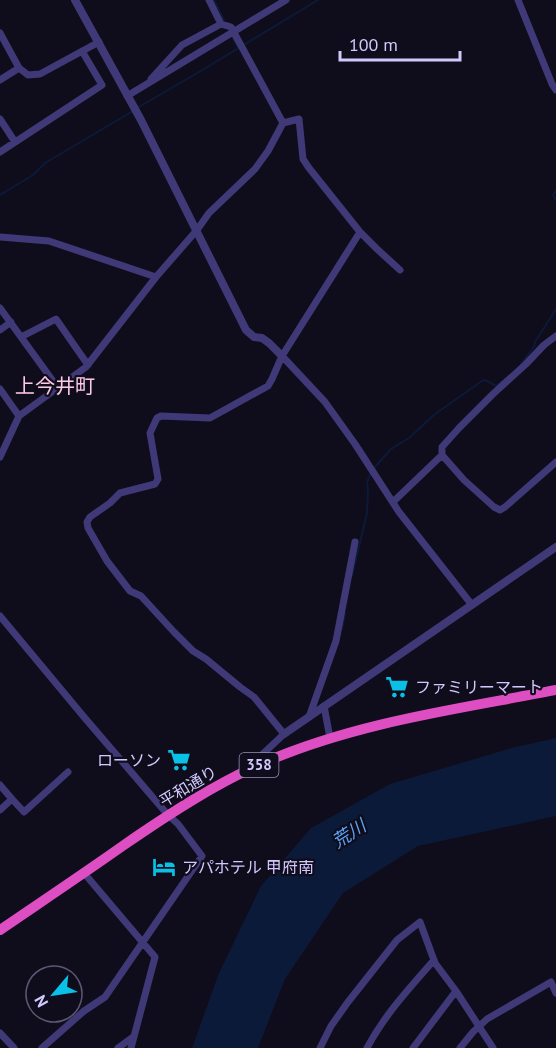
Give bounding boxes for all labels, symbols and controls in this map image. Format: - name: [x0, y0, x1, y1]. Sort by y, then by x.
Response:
- scale bar: [340, 24, 460, 62]
- text: 100 m: [349, 33, 398, 56]
- district label: 上今井町: [15, 373, 95, 399]
- supermarket icon: ファミリーマート: [384, 674, 410, 700]
- place label: ファミリーマート: [415, 677, 543, 697]
- supermarket icon: ローソン: [166, 747, 192, 773]
- place label: ローソン: [97, 750, 161, 770]
- road number: 358: [240, 753, 278, 777]
- street label: 平和通り: [155, 761, 221, 811]
- water label: 荒川: [327, 813, 372, 853]
- hotel icon: アパホテル 甲府南: [151, 854, 177, 880]
- place label: アパホテル 甲府南: [182, 857, 314, 877]
- north arrow: [24, 964, 84, 1024]
- text: N: [30, 992, 52, 1011]

